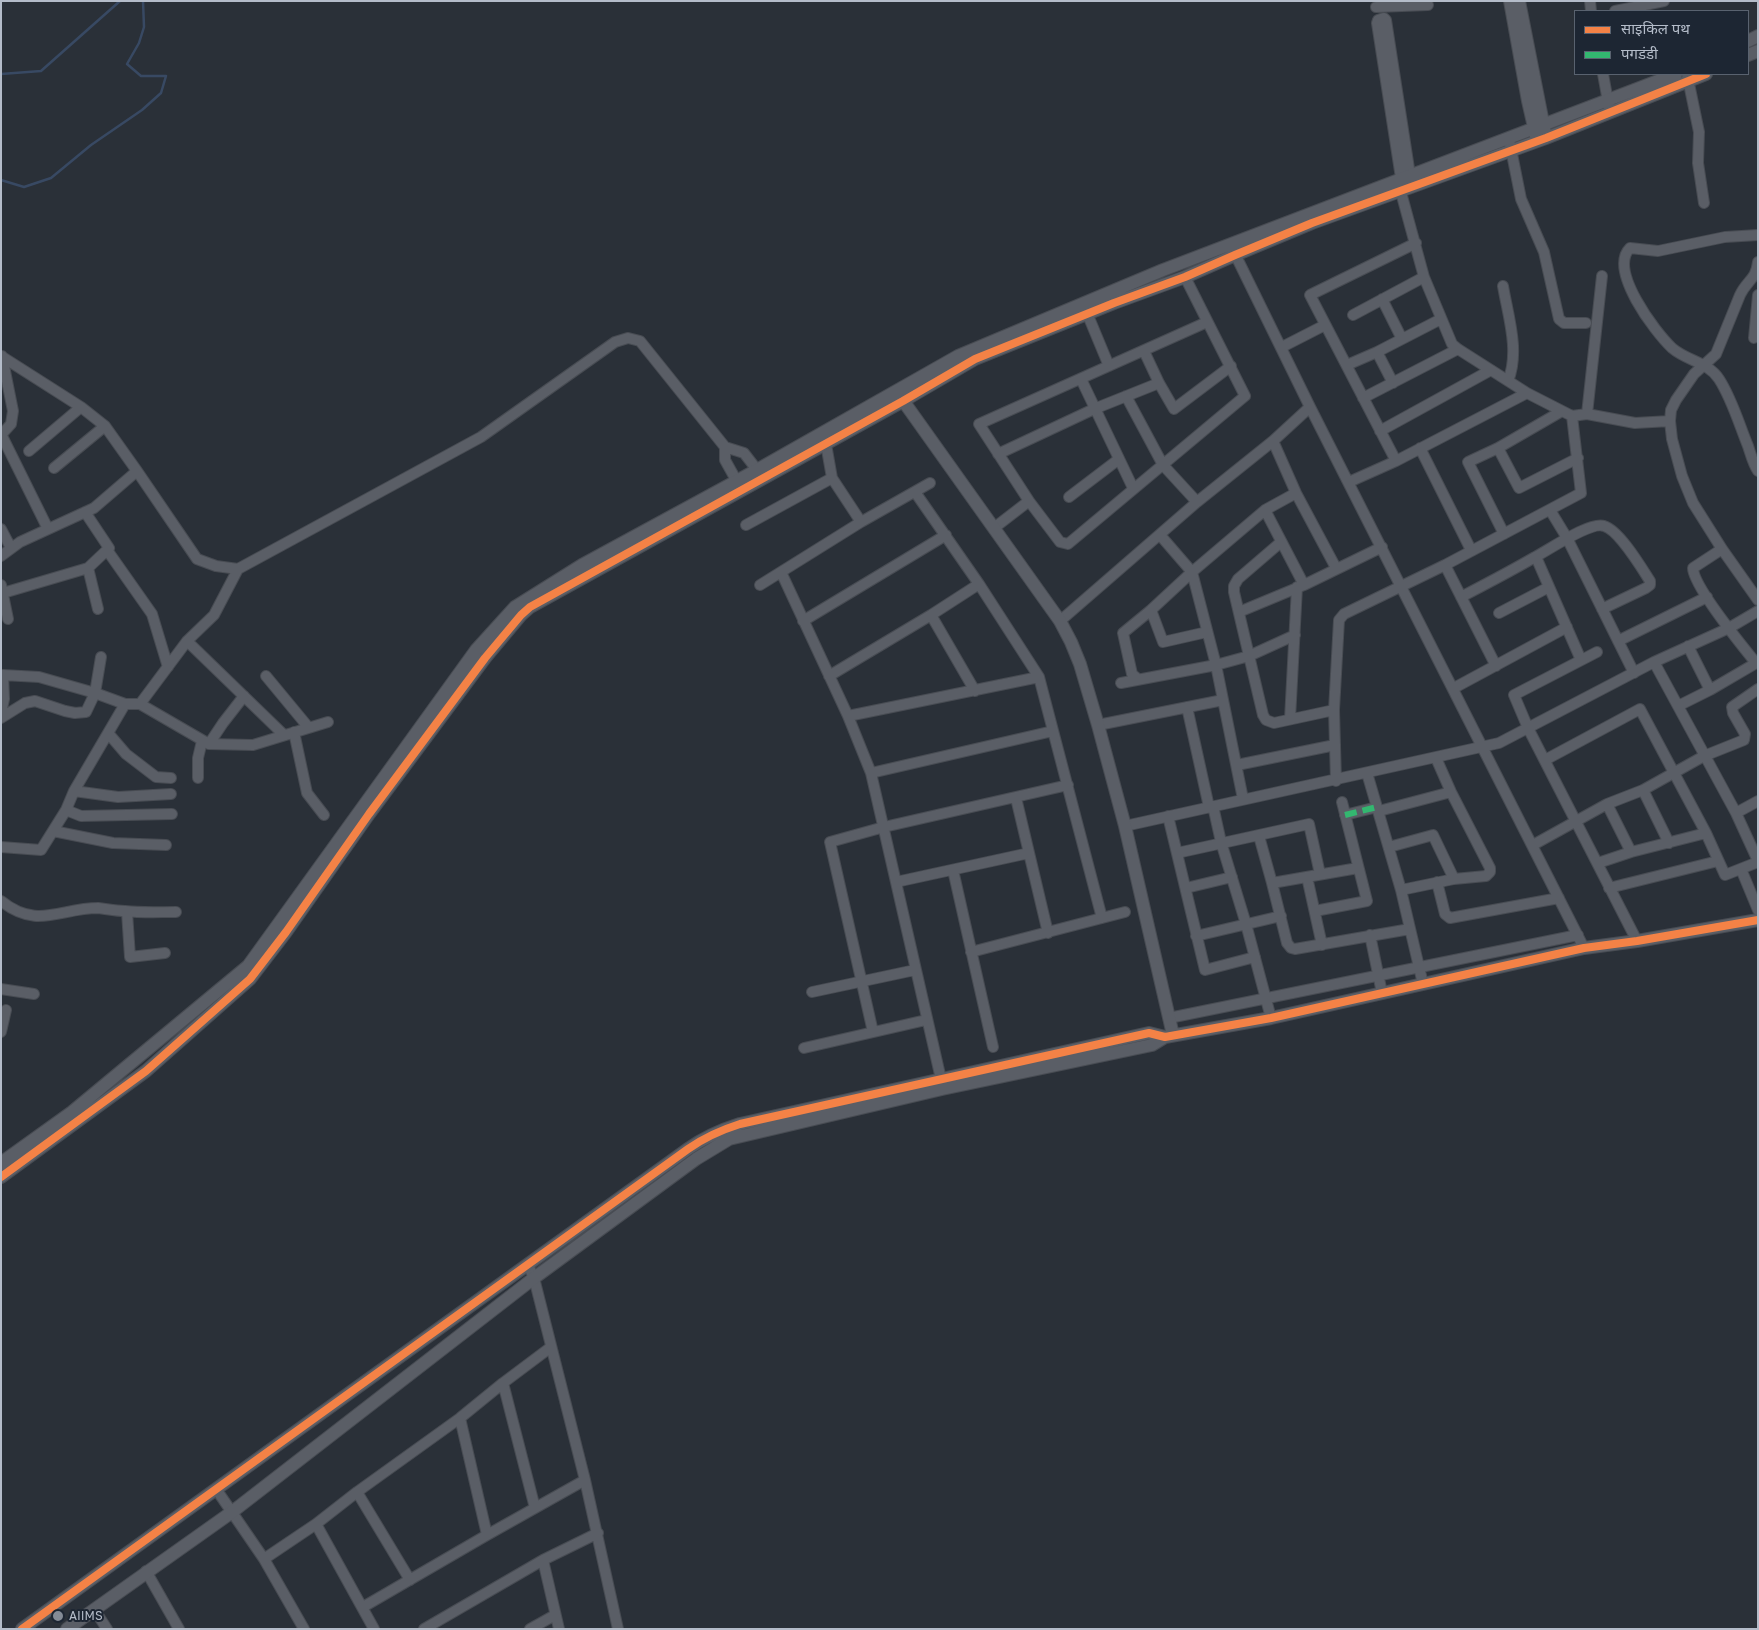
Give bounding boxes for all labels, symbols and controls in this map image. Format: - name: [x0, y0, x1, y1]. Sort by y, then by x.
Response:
- legend: [1574, 10, 1749, 75]
- text: साइकिल पथ: [1621, 19, 1690, 37]
- text: पगडंडी: [1621, 44, 1658, 62]
- marker: AIIMS: [51, 1609, 65, 1623]
- place label: AIIMS: [69, 1609, 103, 1623]

